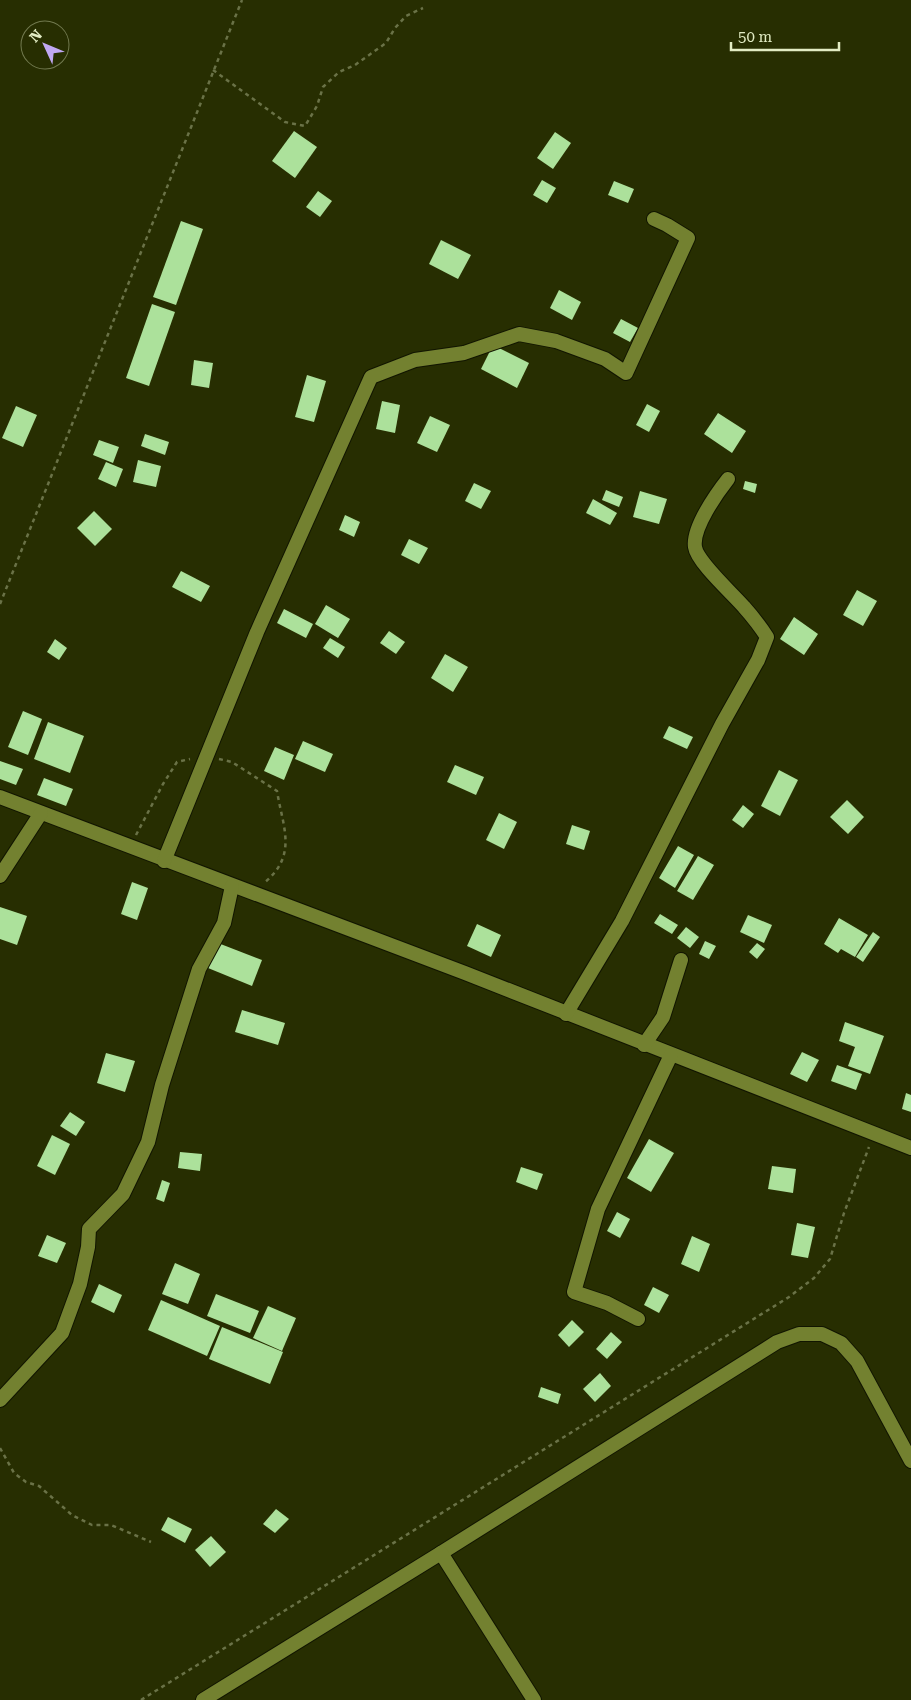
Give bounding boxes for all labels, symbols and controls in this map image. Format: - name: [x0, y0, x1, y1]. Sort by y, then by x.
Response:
- north arrow: [20, 20, 70, 70]
- scale bar: [731, 20, 838, 52]
- text: N: [26, 26, 45, 45]
- text: 50 m: [738, 28, 773, 46]

